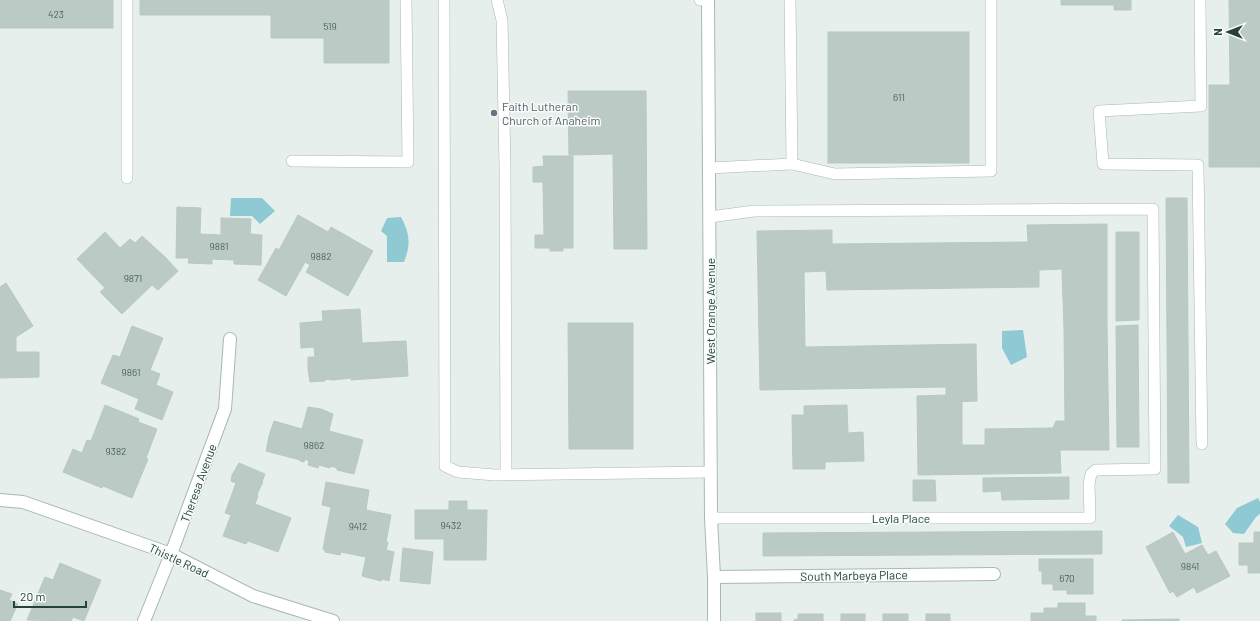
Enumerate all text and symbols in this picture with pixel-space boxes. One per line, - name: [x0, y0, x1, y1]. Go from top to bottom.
- house number: 423: [48, 8, 64, 20]
- north arrow: [1208, 12, 1248, 52]
- house number: 519: [323, 20, 337, 32]
- text: N: [1211, 28, 1224, 36]
- house number: 611: [893, 91, 905, 103]
- place label: Faith Lutheran Church of Anaheim: [502, 99, 600, 127]
- marker: Faith Lutheran Church of Anaheim: [489, 108, 499, 118]
- house number: 9881: [210, 240, 228, 252]
- house number: 9882: [311, 250, 332, 262]
- street label: West Orange Avenue: [703, 258, 717, 364]
- house number: 9871: [124, 272, 142, 284]
- house number: 9861: [122, 366, 140, 378]
- house number: 9862: [304, 439, 324, 451]
- street label: Theresa Avenue: [177, 442, 219, 524]
- house number: 9382: [106, 445, 126, 457]
- street label: Leyla Place: [872, 511, 930, 525]
- house number: 9432: [440, 519, 462, 531]
- house number: 9412: [349, 520, 367, 532]
- street label: Thistle Road: [147, 540, 211, 580]
- house number: 9841: [1181, 560, 1199, 572]
- street label: South Marbeya Place: [800, 567, 908, 583]
- house number: 670: [1059, 572, 1075, 584]
- scale bar: [14, 583, 86, 609]
- text: 20 m: [20, 589, 46, 603]

